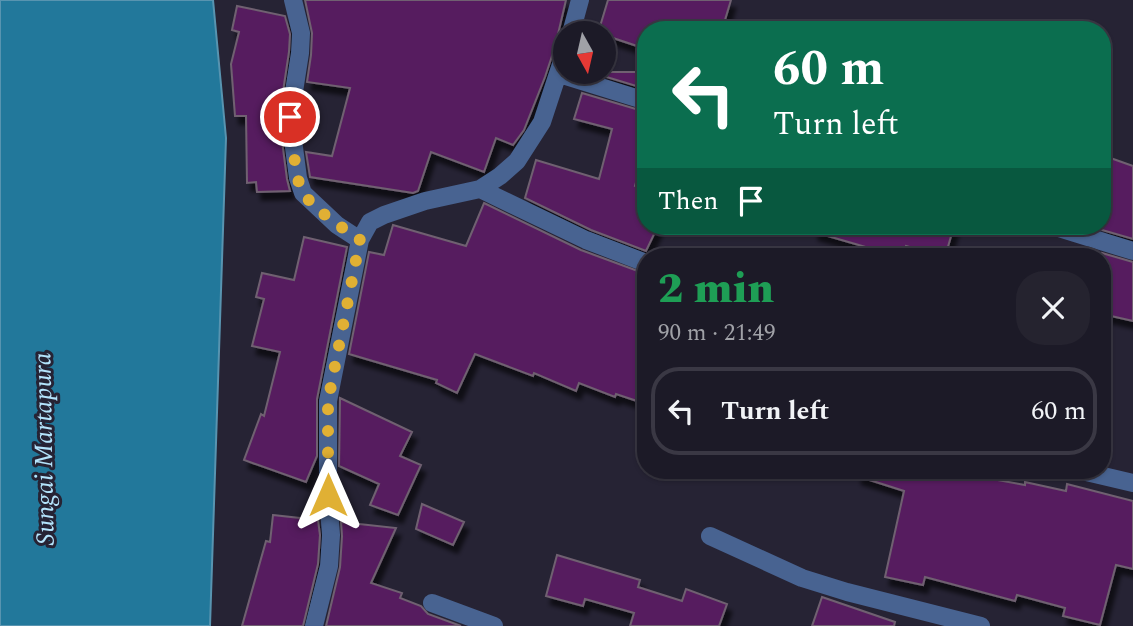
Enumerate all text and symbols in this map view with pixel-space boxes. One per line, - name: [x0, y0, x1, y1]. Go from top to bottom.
- north arrow: [553, 21, 616, 84]
- map controls: [553, 21, 616, 84]
- text: 60 m: [773, 32, 884, 107]
- icon: left: [658, 49, 749, 140]
- pin: [260, 87, 320, 147]
- icon: arrive: [271, 98, 309, 136]
- text: Turn left: [773, 100, 899, 149]
- text: Then: [658, 181, 718, 221]
- icon: arrive: [732, 182, 770, 220]
- text: 2 min: [658, 258, 774, 321]
- button: close: [1016, 271, 1090, 345]
- text: 90 m · 21:49: [658, 316, 776, 351]
- water label: Sungai Martapura: [22, 352, 66, 546]
- text: Turn left: [721, 391, 829, 431]
- text: 60 m: [1031, 391, 1086, 431]
- icon: left: [662, 392, 700, 430]
- position arrow: [291, 458, 365, 532]

